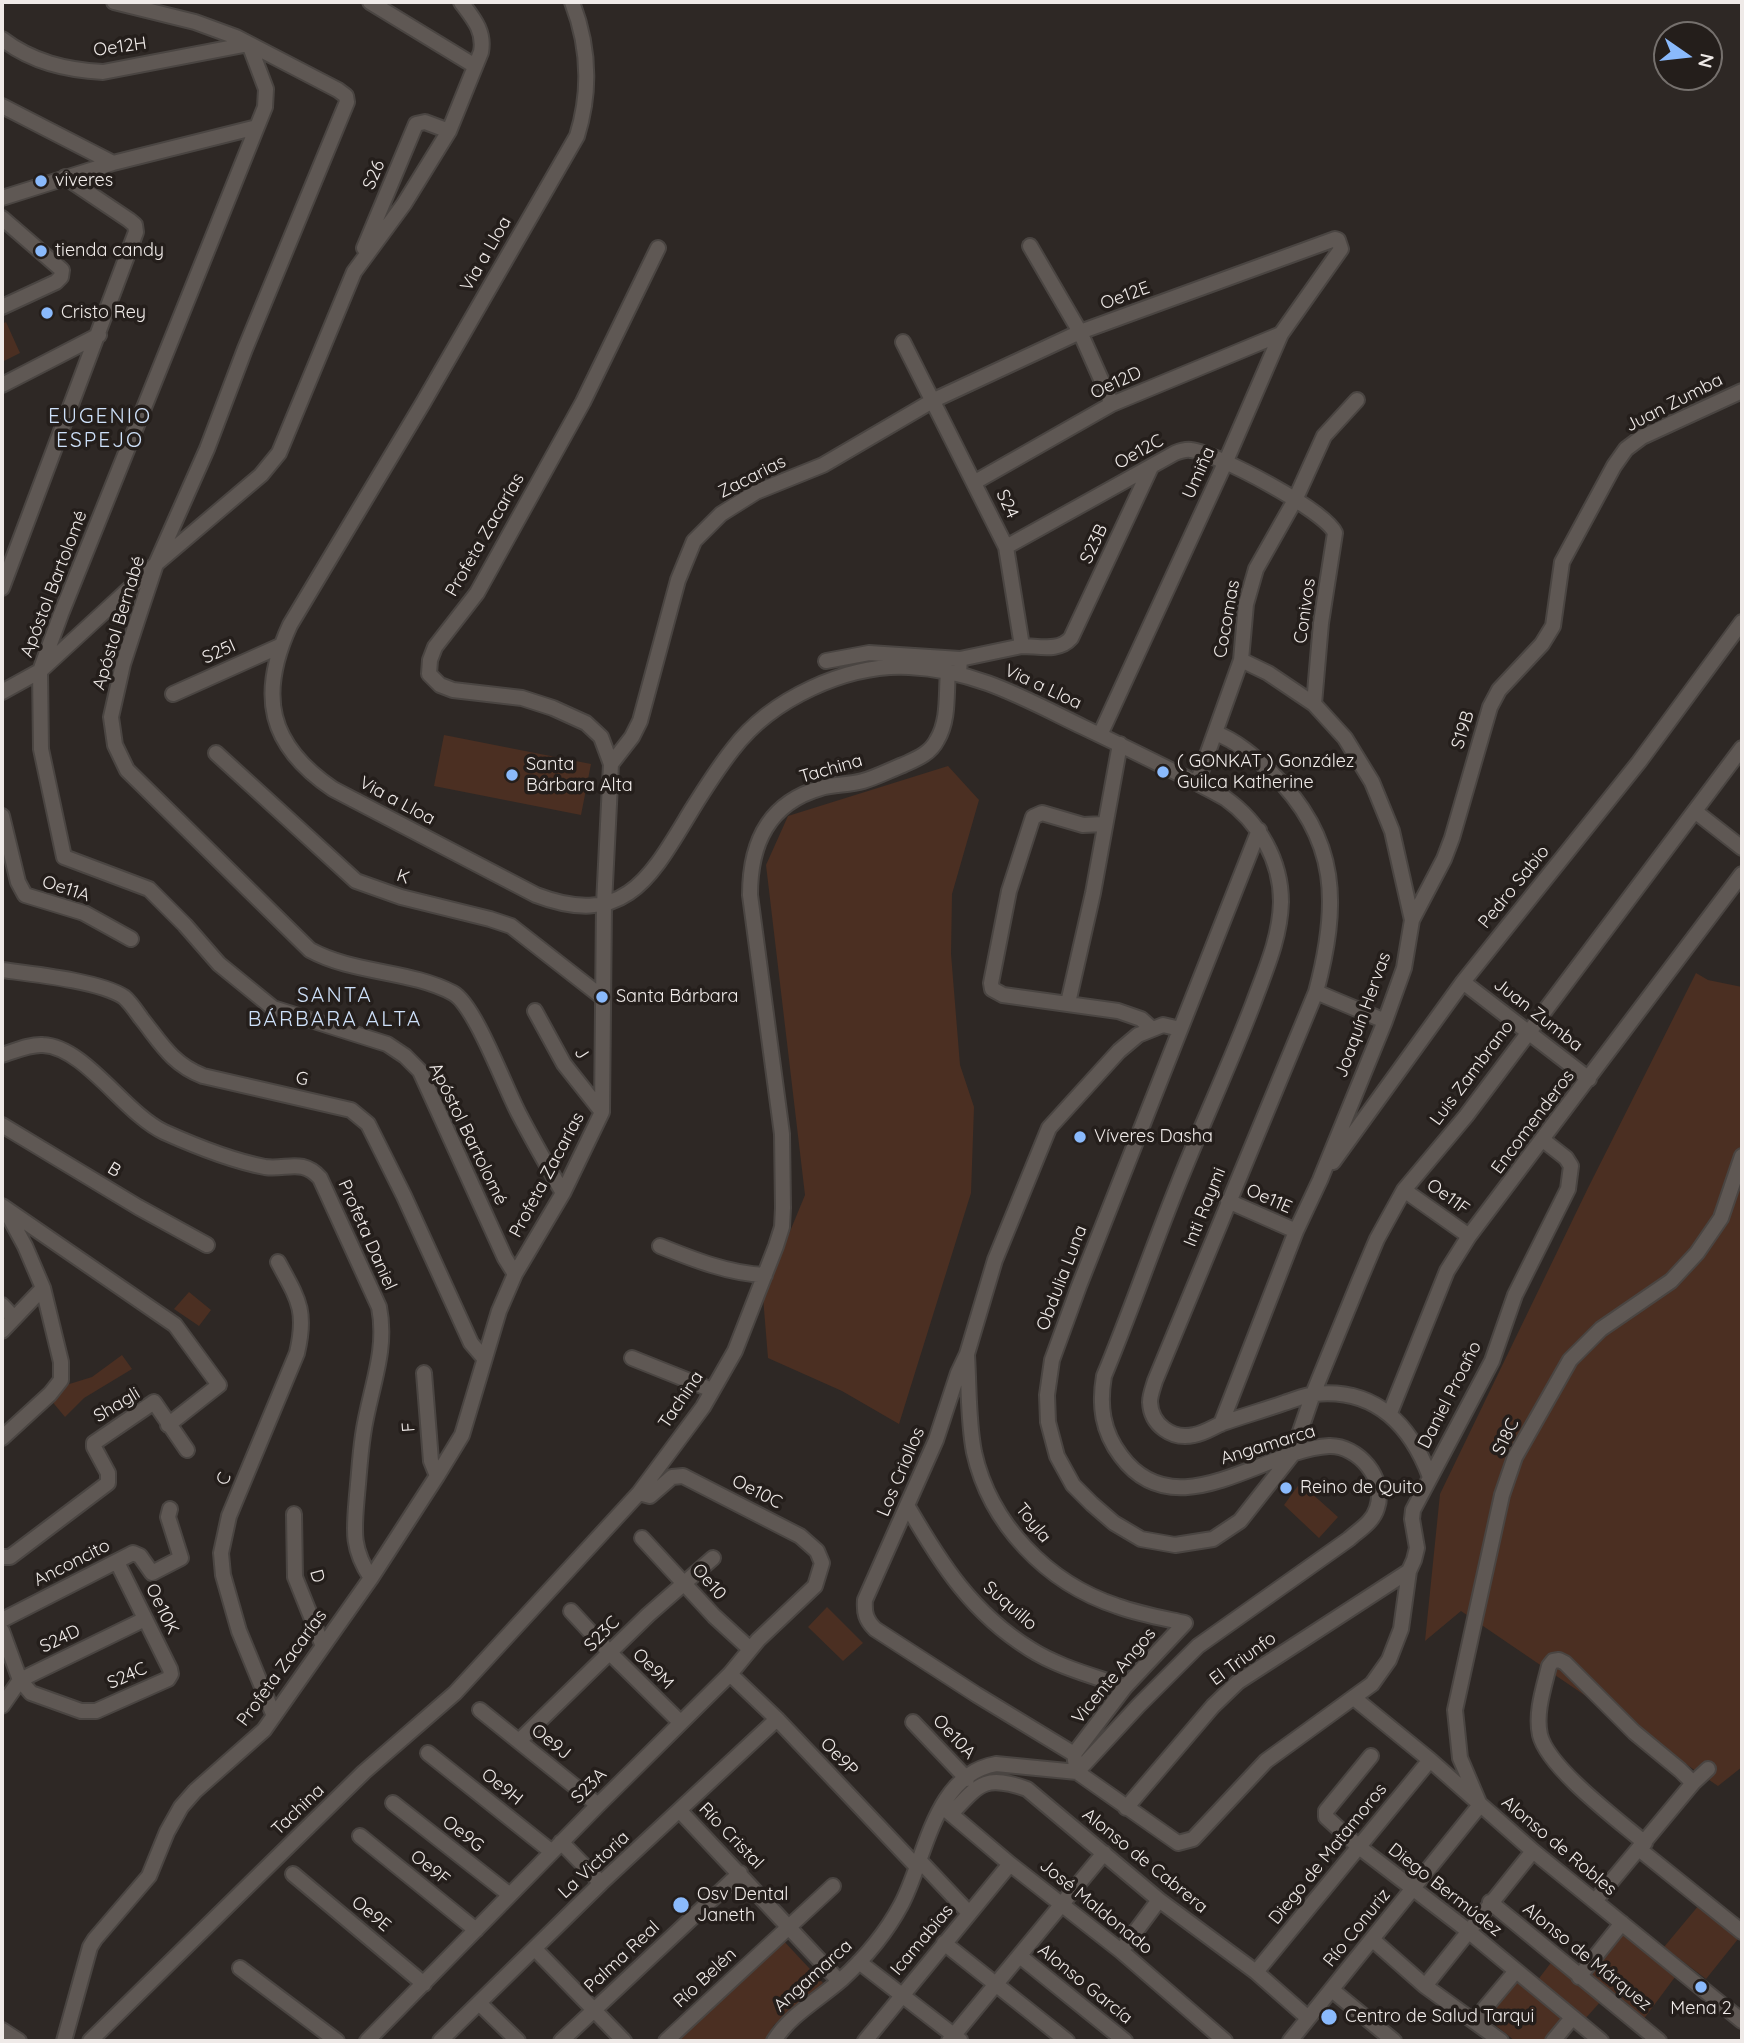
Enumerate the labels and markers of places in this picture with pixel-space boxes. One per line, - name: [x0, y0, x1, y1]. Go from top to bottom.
- place label: viveres: [55, 170, 113, 192]
- marker: viveres: [33, 173, 49, 189]
- place label: tienda candy: [55, 240, 164, 262]
- marker: tienda candy: [33, 243, 49, 259]
- place label: Cristo Rey: [61, 302, 146, 324]
- marker: Cristo Rey: [39, 305, 55, 321]
- place label: ( GONKAT ) González Guilca Katherine: [1177, 751, 1354, 794]
- place label: Santa Bárbara Alta: [526, 754, 633, 796]
- marker: ( GONKAT ) González Guilca Katherine: [1155, 764, 1171, 780]
- marker: Santa Bárbara Alta: [504, 767, 520, 783]
- place label: Santa Bárbara: [616, 986, 738, 1008]
- marker: Santa Bárbara: [594, 989, 610, 1005]
- place label: Víveres Dasha: [1094, 1126, 1213, 1148]
- marker: Víveres Dasha: [1072, 1129, 1088, 1145]
- place label: Reino de Quito: [1300, 1477, 1423, 1499]
- marker: Reino de Quito: [1278, 1480, 1294, 1496]
- place label: Osv Dental Janeth: [697, 1884, 788, 1926]
- marker: Osv Dental Janeth: [671, 1895, 691, 1915]
- marker: Mena 2: [1693, 1979, 1709, 1995]
- place label: Mena 2: [1670, 1998, 1732, 2020]
- place label: Centro de Salud Tarqui: [1345, 2006, 1534, 2028]
- marker: Centro de Salud Tarqui: [1319, 2007, 1339, 2027]

